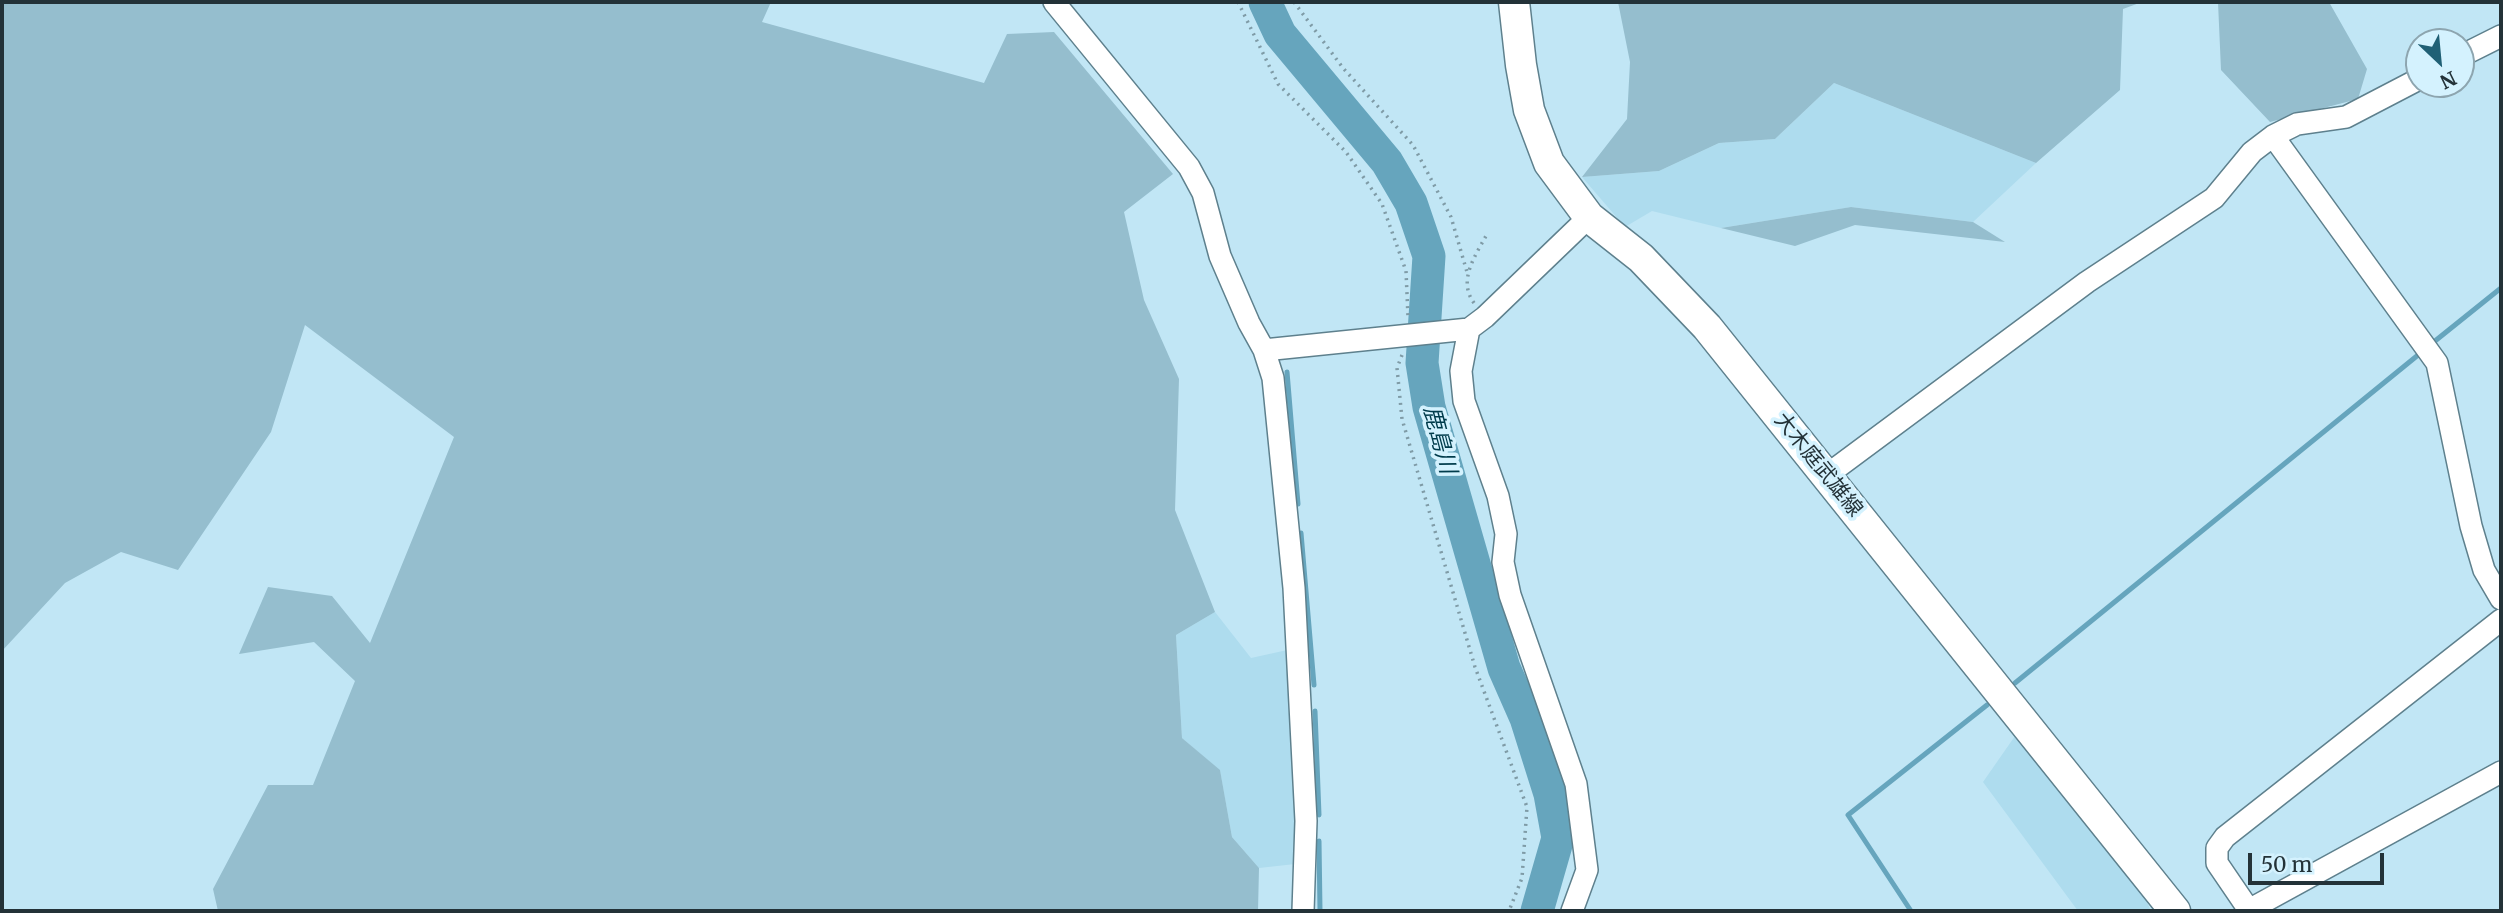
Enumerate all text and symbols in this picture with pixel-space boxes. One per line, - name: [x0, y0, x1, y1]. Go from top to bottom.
- north arrow: [2405, 28, 2475, 98]
- text: N: [2436, 66, 2460, 94]
- water label: 鹿島川: [1417, 403, 1461, 477]
- street label: 大木庭武雄線: [1769, 408, 1867, 522]
- scale bar: [2251, 839, 2388, 883]
- text: 50 m: [2261, 851, 2312, 878]

